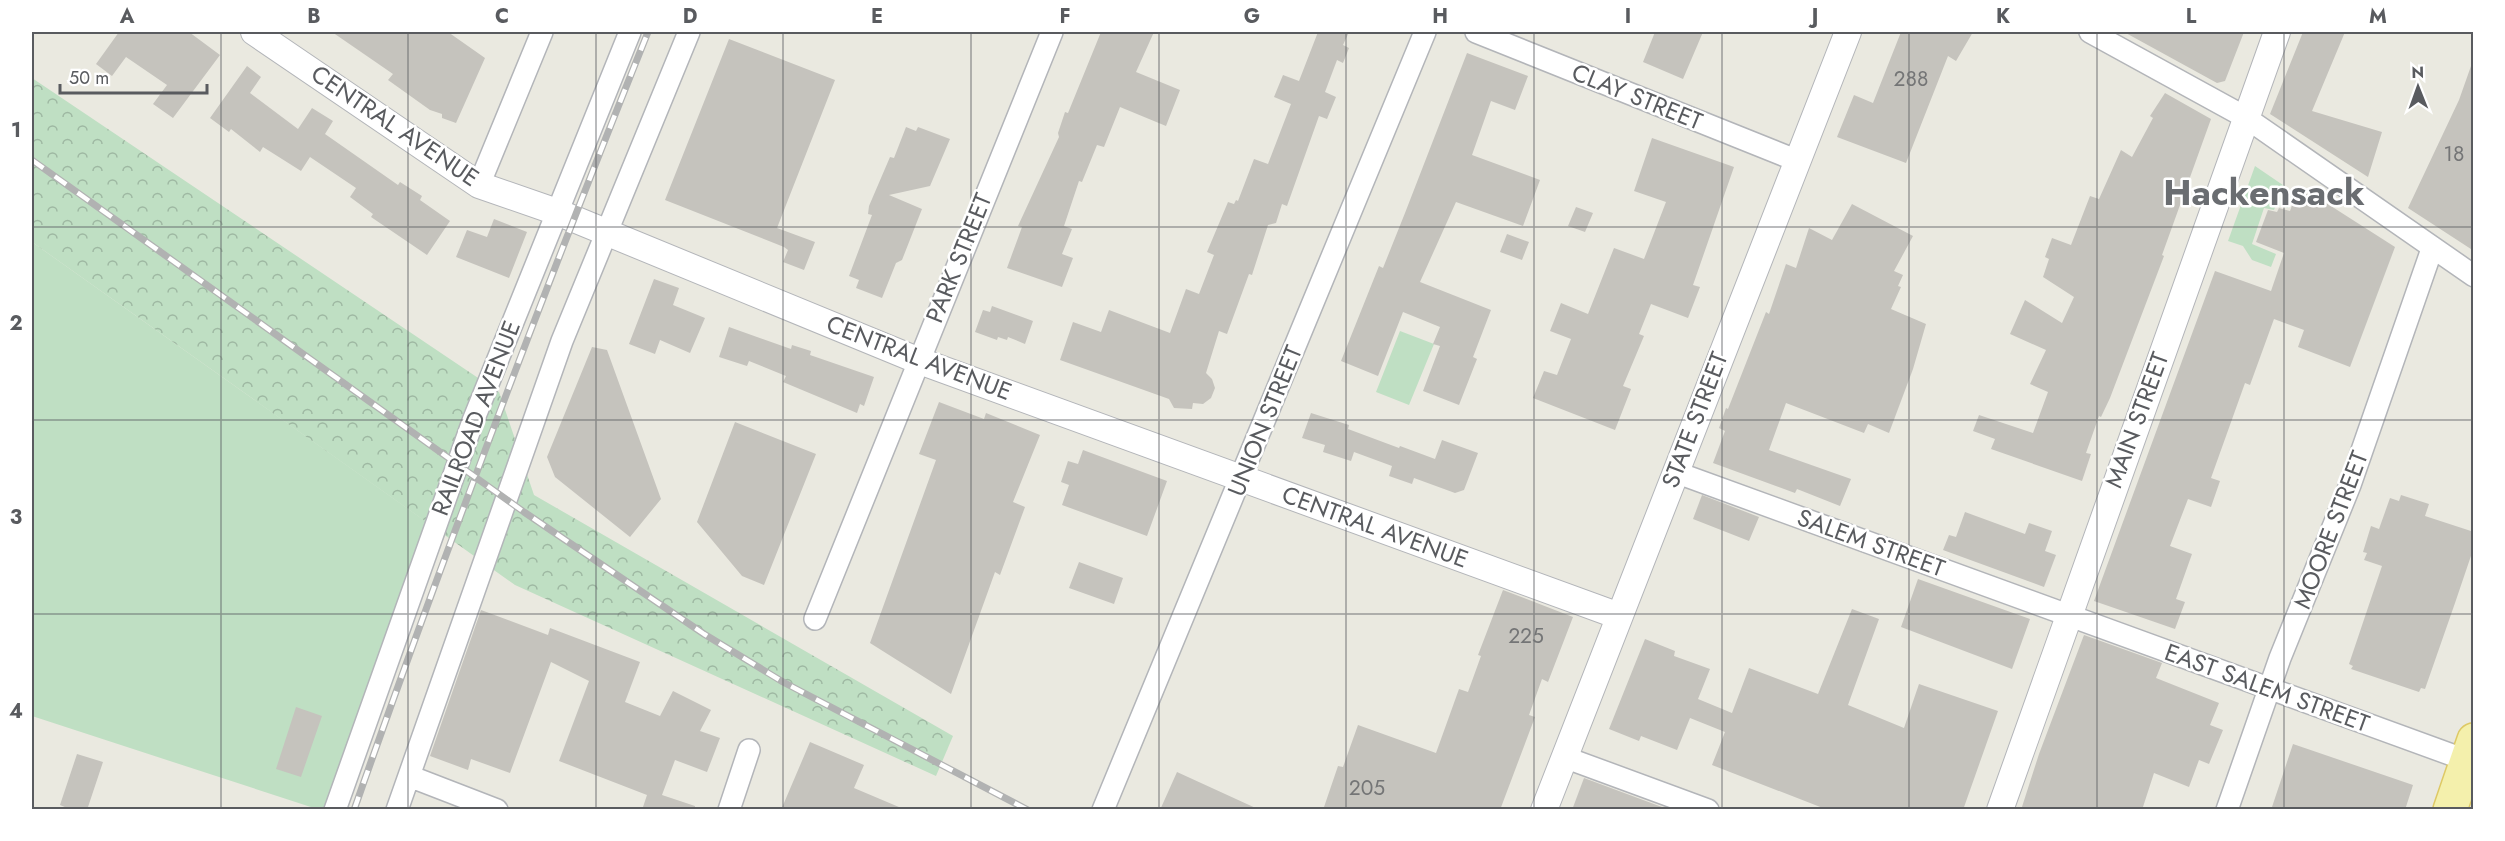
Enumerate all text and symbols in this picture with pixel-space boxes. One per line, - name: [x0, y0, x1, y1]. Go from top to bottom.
- text: A: [119, 2, 135, 31]
- text: B: [307, 2, 321, 31]
- text: C: [495, 2, 509, 31]
- text: D: [683, 2, 697, 31]
- text: E: [871, 2, 883, 31]
- text: F: [1059, 2, 1071, 31]
- text: G: [1244, 2, 1260, 31]
- text: H: [1432, 2, 1448, 31]
- text: I: [1625, 2, 1631, 31]
- text: J: [1808, 2, 1818, 31]
- text: K: [1996, 2, 2010, 31]
- text: L: [2186, 2, 2197, 31]
- text: M: [2369, 2, 2387, 31]
- street label: CLAY STREET: [1567, 54, 1708, 139]
- street label: CENTRAL AVENUE: [304, 56, 486, 195]
- scale bar: [60, 57, 207, 95]
- north arrow: [2388, 57, 2448, 117]
- text: N: [2411, 61, 2424, 84]
- house number: 288: [1894, 64, 1928, 94]
- text: 50 m: [69, 65, 109, 91]
- text: 1: [11, 116, 21, 145]
- house number: 18: [2444, 139, 2464, 169]
- district label: Hackensack: [2163, 166, 2365, 218]
- street label: PARK STREET: [917, 188, 1000, 328]
- street label: CENTRAL AVENUE: [821, 306, 1017, 409]
- text: 2: [9, 309, 23, 338]
- street label: RAILROAD AVENUE: [422, 315, 529, 520]
- street label: UNION STREET: [1218, 340, 1311, 501]
- street label: STATE STREET: [1653, 347, 1736, 493]
- street label: MAIN STREET: [2096, 347, 2177, 493]
- street label: MOORE STREET: [2284, 446, 2377, 614]
- street label: CENTRAL AVENUE: [1277, 477, 1473, 576]
- street label: SALEM STREET: [1792, 500, 1950, 585]
- text: 3: [10, 503, 22, 532]
- house number: 225: [1508, 621, 1544, 651]
- street label: EAST SALEM STREET: [2160, 634, 2374, 741]
- text: 4: [9, 697, 23, 726]
- house number: 205: [1349, 773, 1385, 803]

